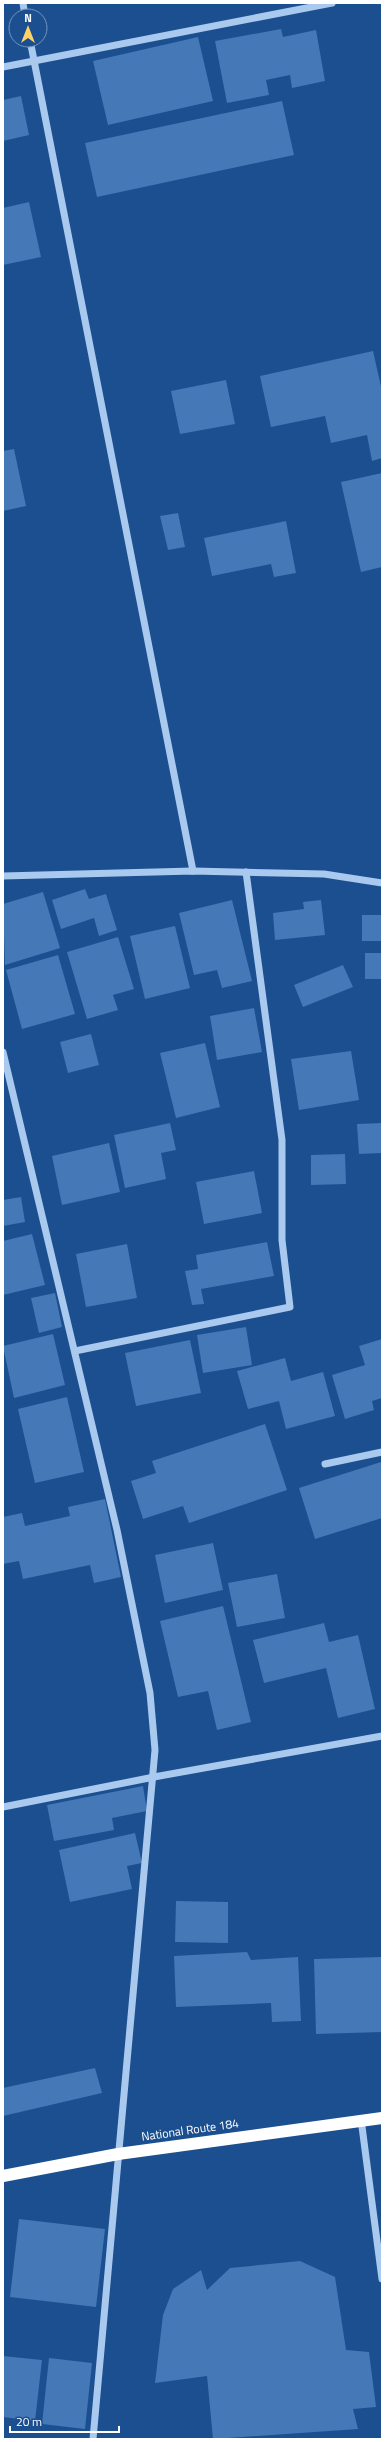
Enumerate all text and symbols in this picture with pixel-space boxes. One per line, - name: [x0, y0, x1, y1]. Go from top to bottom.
- north arrow: [8, 8, 48, 48]
- text: N: [24, 10, 32, 26]
- street label: National Route 184: [140, 2113, 240, 2146]
- scale bar: [10, 2408, 119, 2434]
- text: 20 m: [16, 2412, 42, 2431]

